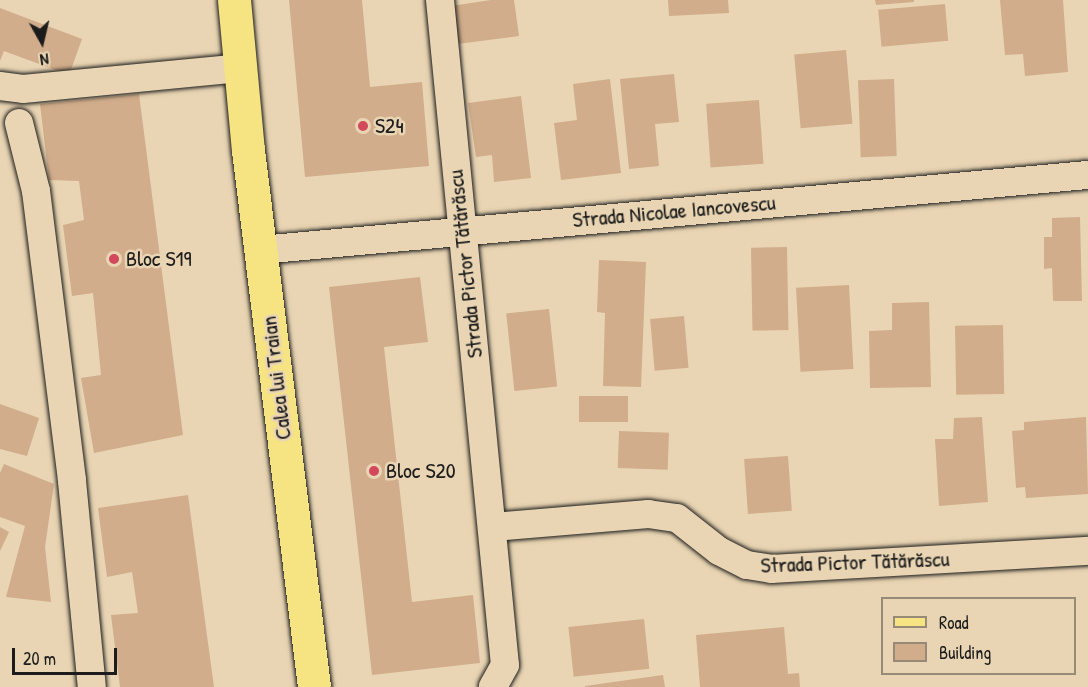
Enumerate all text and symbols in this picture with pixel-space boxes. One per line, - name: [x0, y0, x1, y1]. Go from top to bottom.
- north arrow: [12, 12, 72, 72]
- text: N: [39, 48, 50, 71]
- place label: S24: [375, 113, 404, 139]
- marker: S24: [356, 119, 370, 133]
- street label: Strada Pictor Tătărăscu: [442, 169, 488, 359]
- street label: Strada Nicolae Iancovescu: [571, 189, 777, 233]
- place label: Bloc S19: [126, 246, 192, 272]
- marker: Bloc S19: [107, 252, 121, 266]
- street label: Calea lui Traian: [255, 315, 297, 441]
- place label: Bloc S20: [386, 458, 456, 484]
- marker: Bloc S20: [367, 464, 381, 478]
- street label: Strada Pictor Tătărăscu: [760, 546, 950, 578]
- legend: [881, 597, 1076, 675]
- text: Road: [939, 610, 969, 635]
- scale bar: [15, 636, 120, 674]
- text: Building: [939, 640, 991, 665]
- text: 20 m: [23, 646, 56, 671]

